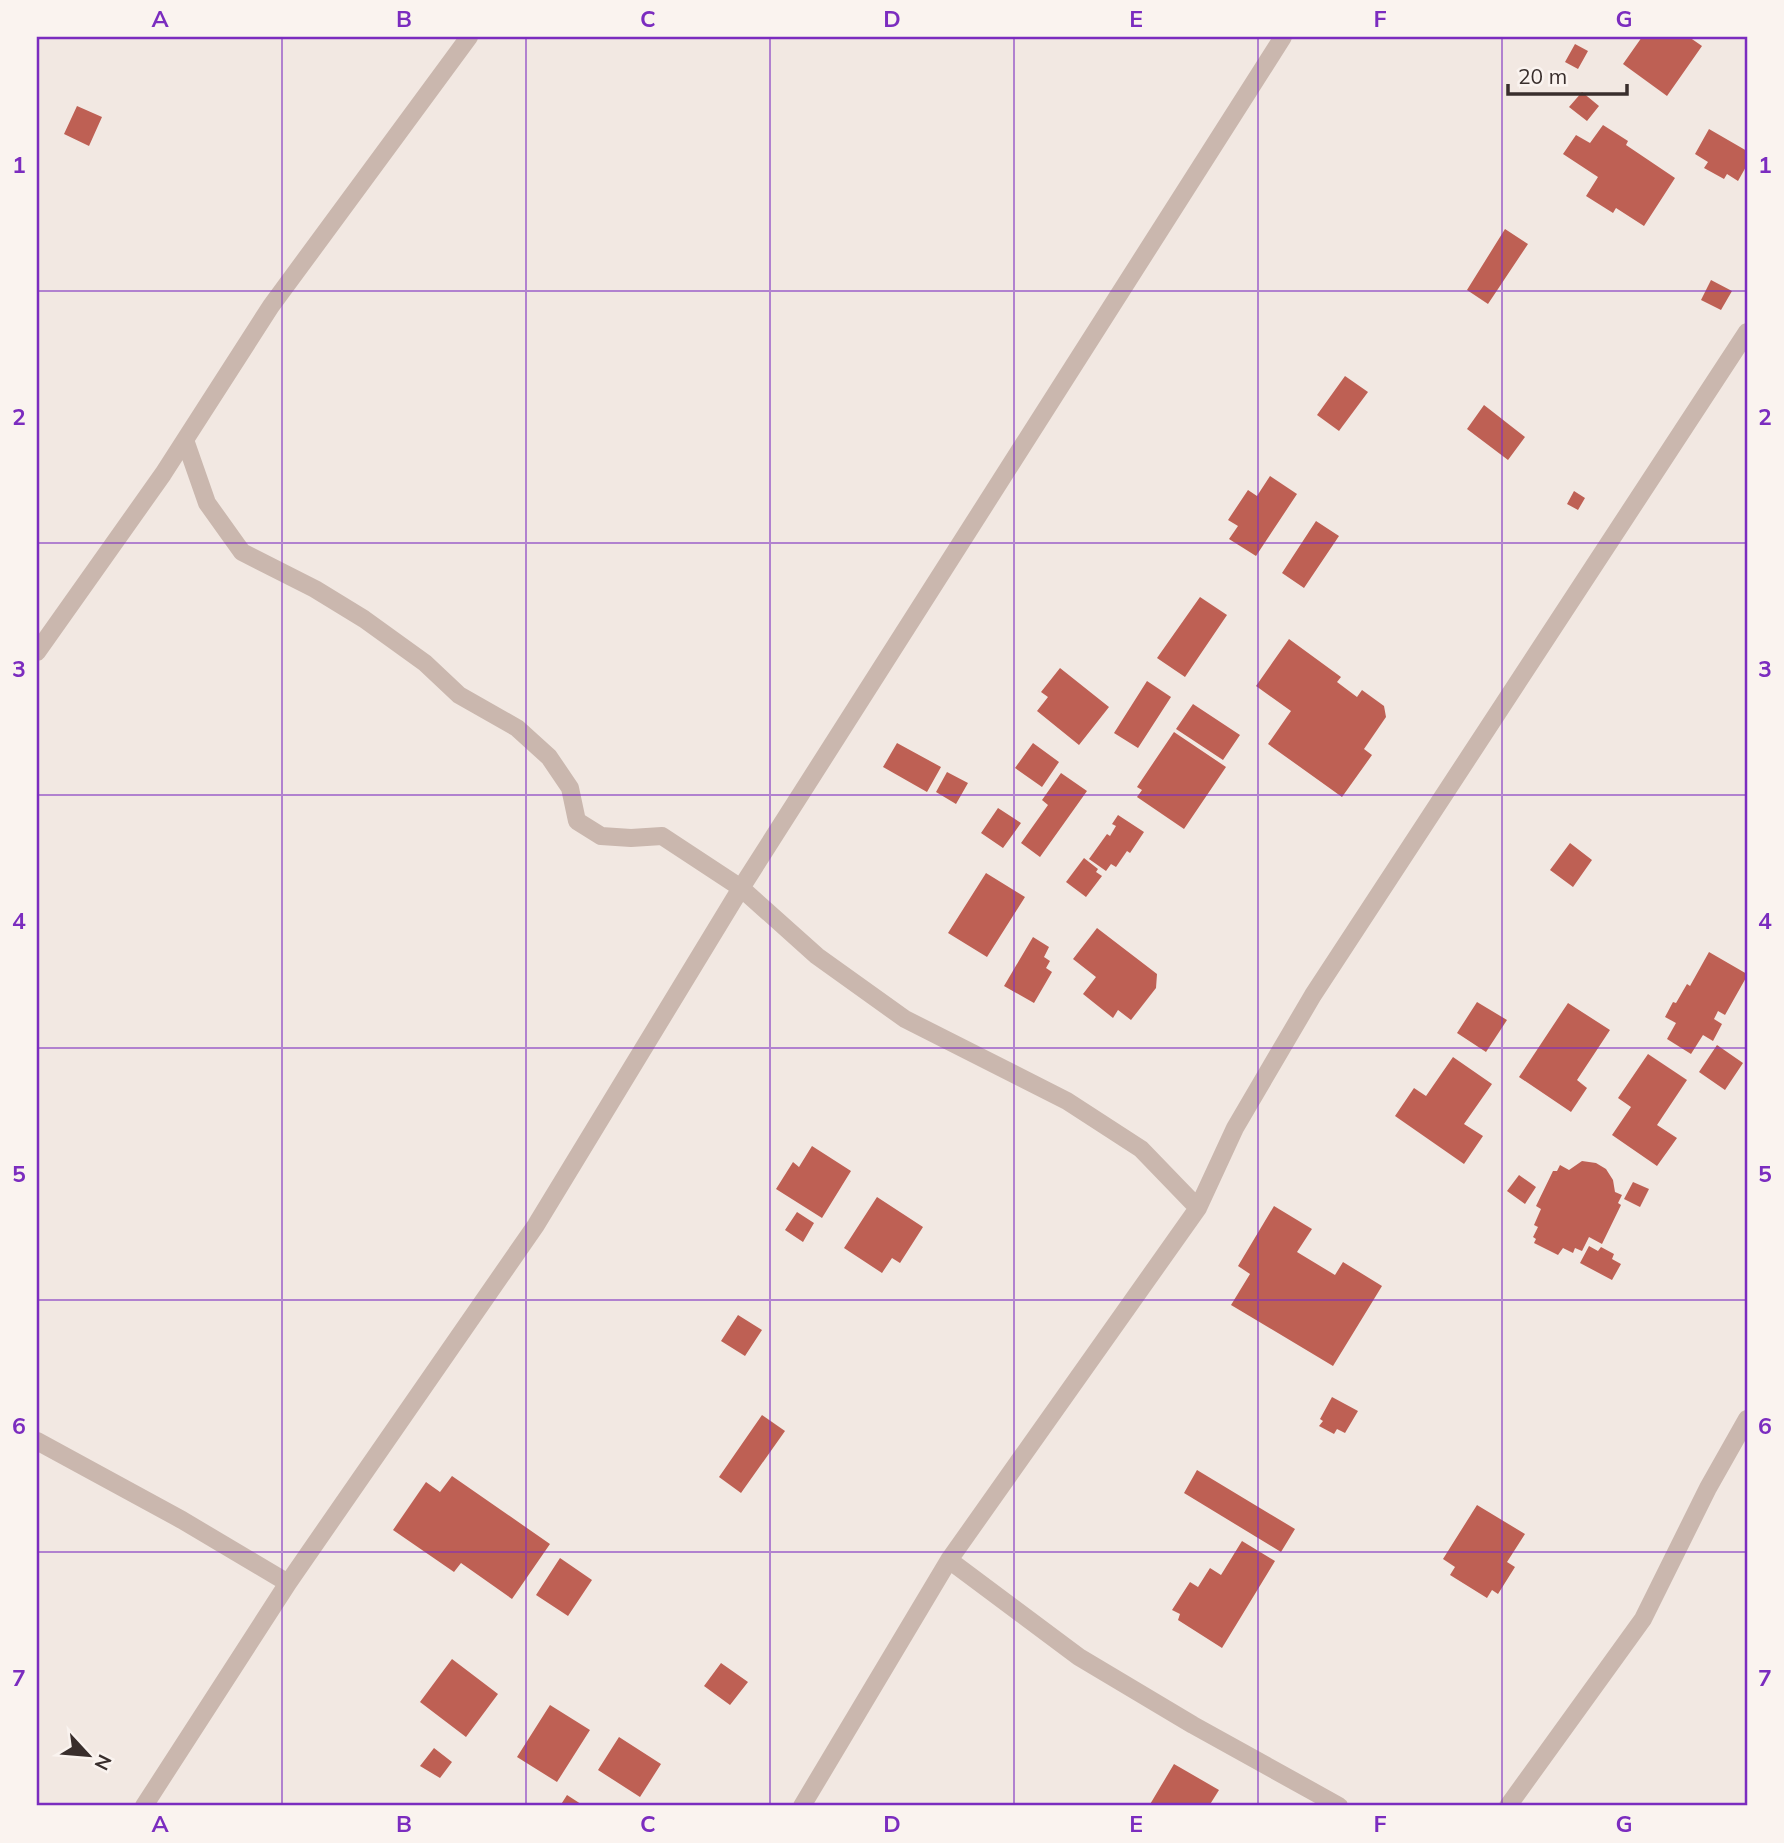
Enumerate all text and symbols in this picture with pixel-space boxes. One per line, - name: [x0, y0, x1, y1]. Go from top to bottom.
- text: A: [151, 4, 169, 33]
- text: B: [396, 4, 412, 33]
- text: C: [640, 4, 656, 33]
- text: D: [883, 4, 901, 33]
- text: E: [1129, 4, 1143, 33]
- text: F: [1373, 4, 1387, 33]
- text: G: [1615, 4, 1633, 33]
- scale bar: [1508, 52, 1626, 96]
- text: 20 m: [1518, 63, 1567, 89]
- text: 1: [12, 150, 26, 179]
- text: 1: [1758, 150, 1772, 179]
- text: 2: [12, 402, 26, 431]
- text: 2: [1758, 402, 1772, 431]
- text: 3: [12, 654, 26, 683]
- text: 3: [1758, 654, 1772, 683]
- text: 4: [12, 906, 26, 935]
- text: 4: [1758, 906, 1772, 935]
- text: 5: [12, 1159, 26, 1188]
- text: 5: [1758, 1159, 1772, 1188]
- text: 6: [12, 1411, 26, 1440]
- text: 6: [1758, 1411, 1772, 1440]
- text: 7: [12, 1663, 26, 1692]
- text: 7: [1758, 1663, 1772, 1692]
- north arrow: [52, 1720, 122, 1790]
- text: N: [89, 1751, 117, 1774]
- text: A: [151, 1809, 169, 1838]
- text: B: [396, 1809, 412, 1838]
- text: C: [640, 1809, 656, 1838]
- text: D: [883, 1809, 901, 1838]
- text: E: [1129, 1809, 1143, 1838]
- text: F: [1373, 1809, 1387, 1838]
- text: G: [1615, 1809, 1633, 1838]

